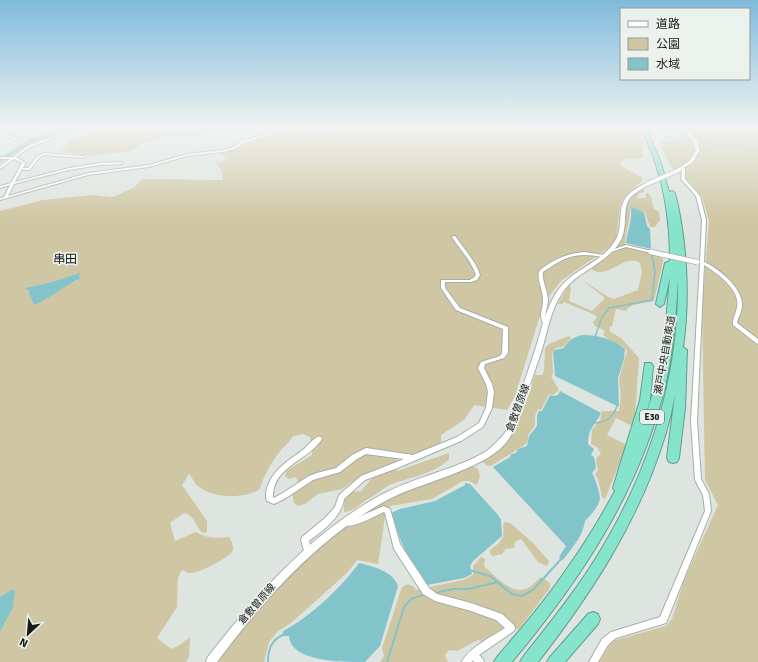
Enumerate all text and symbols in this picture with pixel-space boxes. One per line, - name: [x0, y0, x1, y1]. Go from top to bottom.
- legend: [620, 8, 750, 80]
- text: 道路: [656, 17, 680, 32]
- text: 公園: [656, 37, 680, 52]
- text: 水域: [656, 57, 680, 72]
- district label: 串田: [53, 252, 77, 267]
- street label: 瀬戸中央自動車道: [652, 315, 678, 395]
- street label: 倉敷曽原線: [504, 382, 532, 434]
- road number: E30: [640, 410, 664, 424]
- street label: 倉敷曽原線: [236, 581, 278, 627]
- north arrow: [8, 614, 48, 654]
- text: N: [18, 635, 30, 650]

